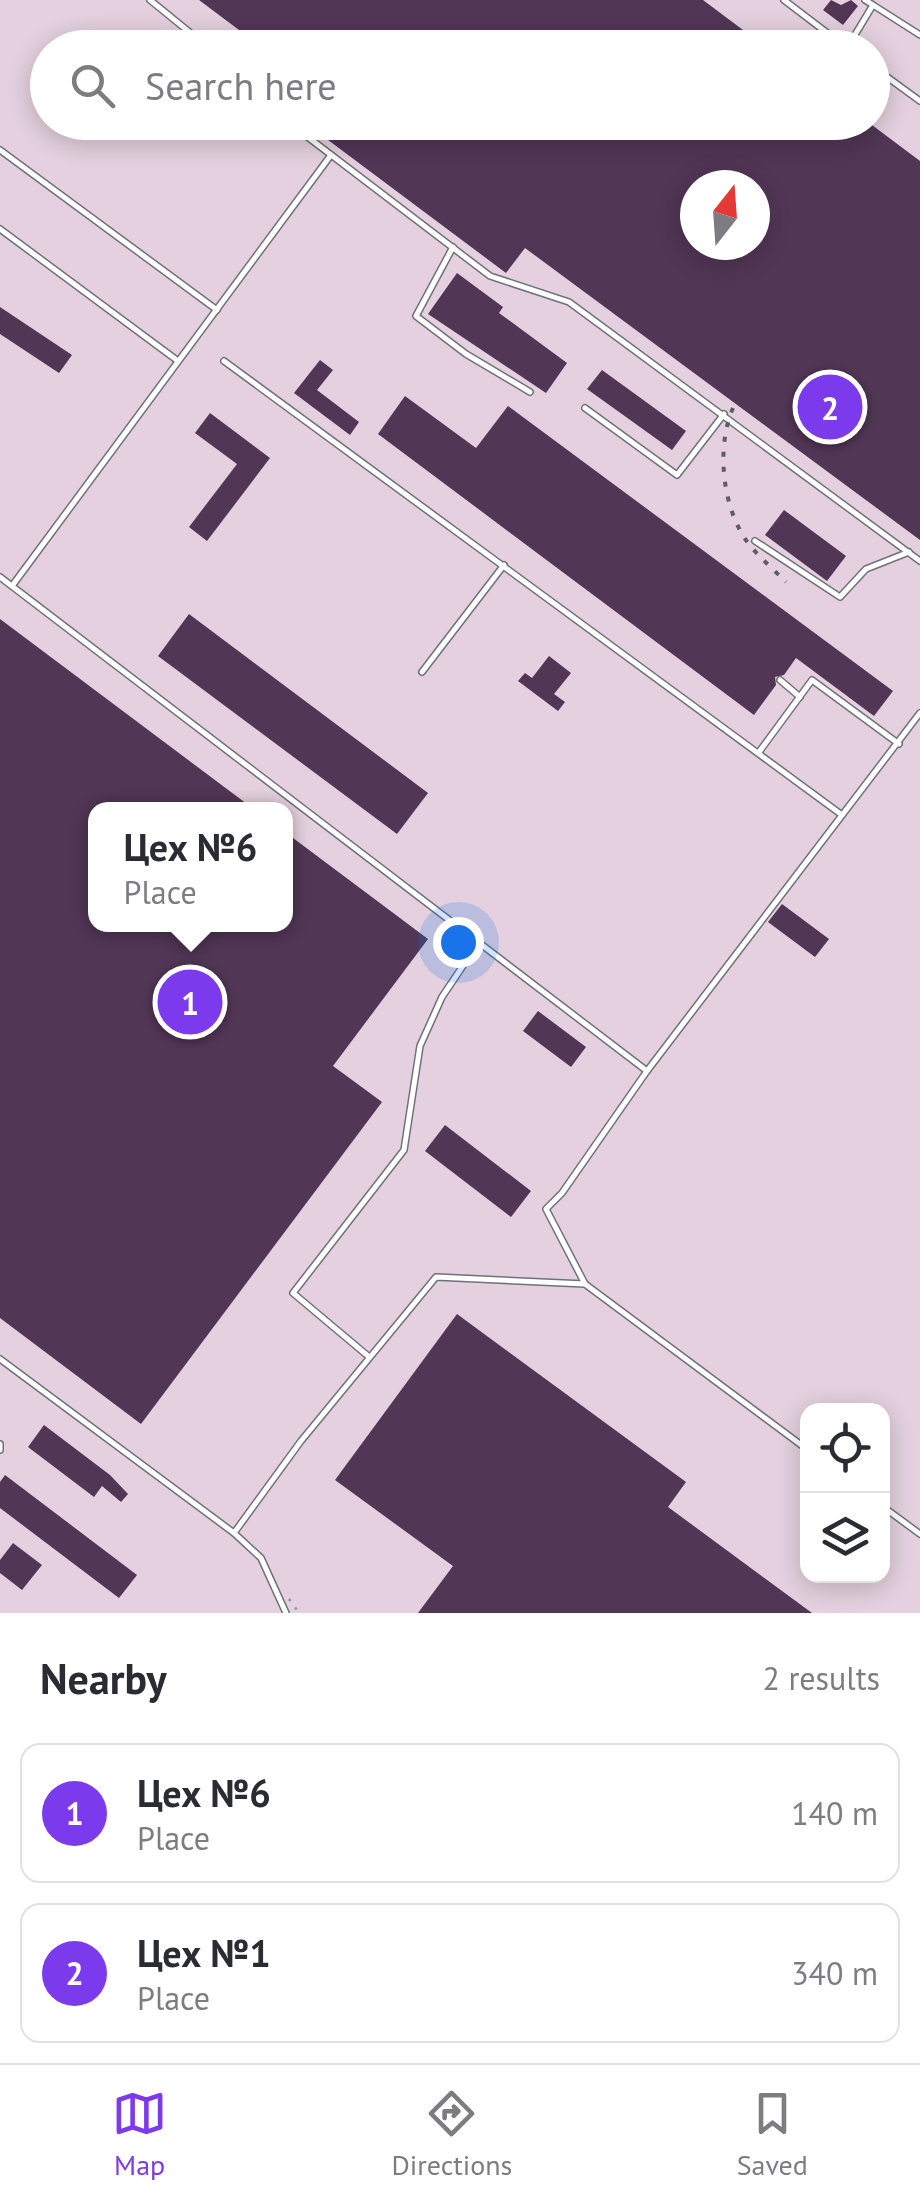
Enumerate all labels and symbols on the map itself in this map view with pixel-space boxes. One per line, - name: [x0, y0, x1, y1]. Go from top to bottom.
- north arrow: [680, 170, 770, 260]
- pin: 2: [798, 370, 862, 444]
- your location: [433, 917, 484, 968]
- pin: 1: [158, 964, 222, 1040]

